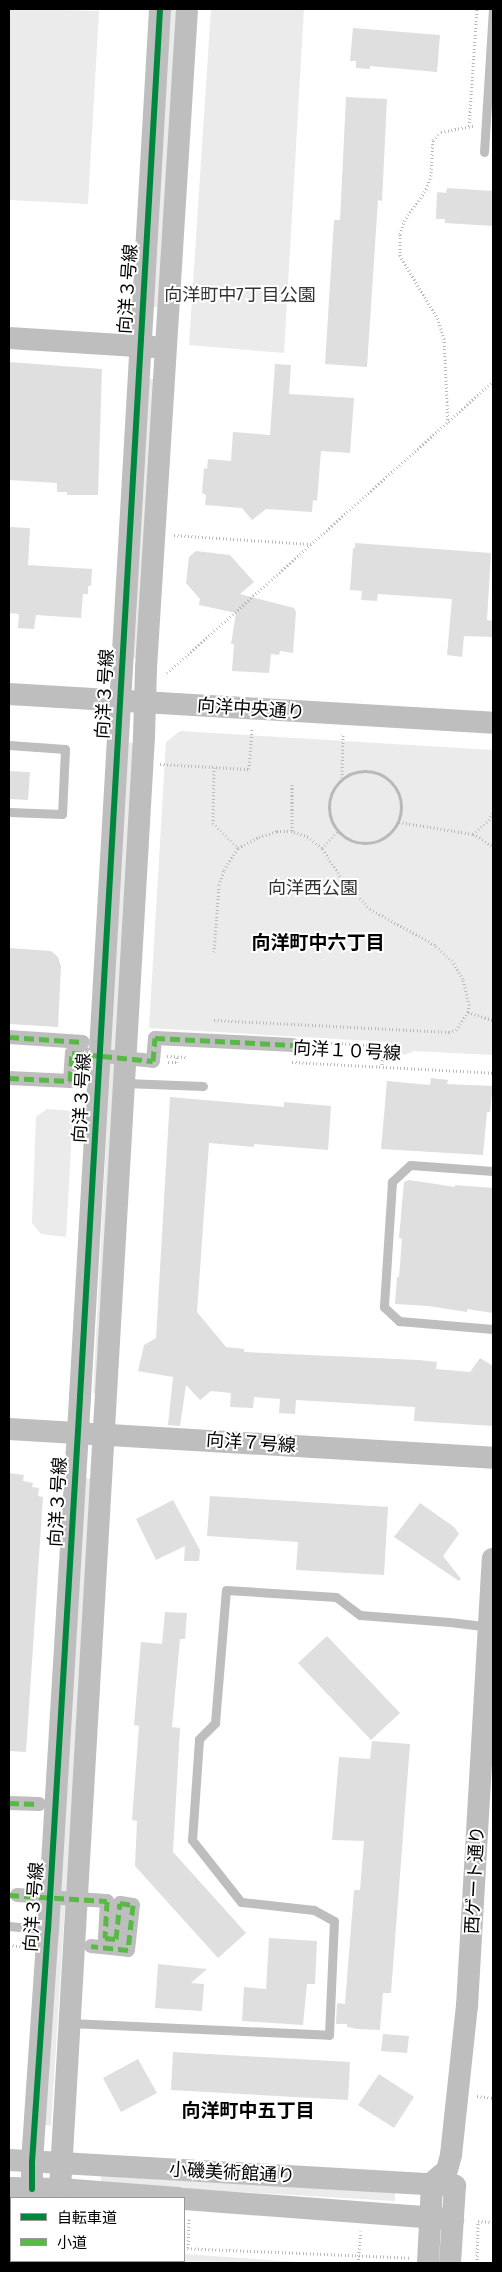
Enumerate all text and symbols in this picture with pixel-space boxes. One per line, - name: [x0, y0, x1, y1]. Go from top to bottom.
- street label: 向洋３号線: [114, 243, 142, 335]
- park label: 向洋町中7丁目公園: [164, 284, 316, 306]
- street label: 向洋３号線: [92, 648, 118, 740]
- street label: 向洋中央通り: [196, 694, 306, 724]
- park label: 向洋西公園: [268, 877, 358, 899]
- district label: 向洋町中六丁目: [252, 932, 384, 954]
- street label: 向洋１０号線: [293, 1037, 401, 1065]
- street label: 向洋３号線: [69, 1052, 95, 1144]
- street label: 向洋７号線: [205, 1429, 297, 1457]
- street label: 向洋３号線: [45, 1456, 71, 1548]
- street label: 西ゲート通り: [461, 1826, 489, 1934]
- street label: 向洋３号線: [20, 1861, 48, 1953]
- district label: 向洋町中五丁目: [182, 2100, 314, 2122]
- street label: 小磯美術館通り: [169, 2159, 295, 2187]
- legend: [10, 2197, 185, 2262]
- text: 自転車道: [57, 2209, 117, 2227]
- text: 小道: [57, 2234, 87, 2252]

